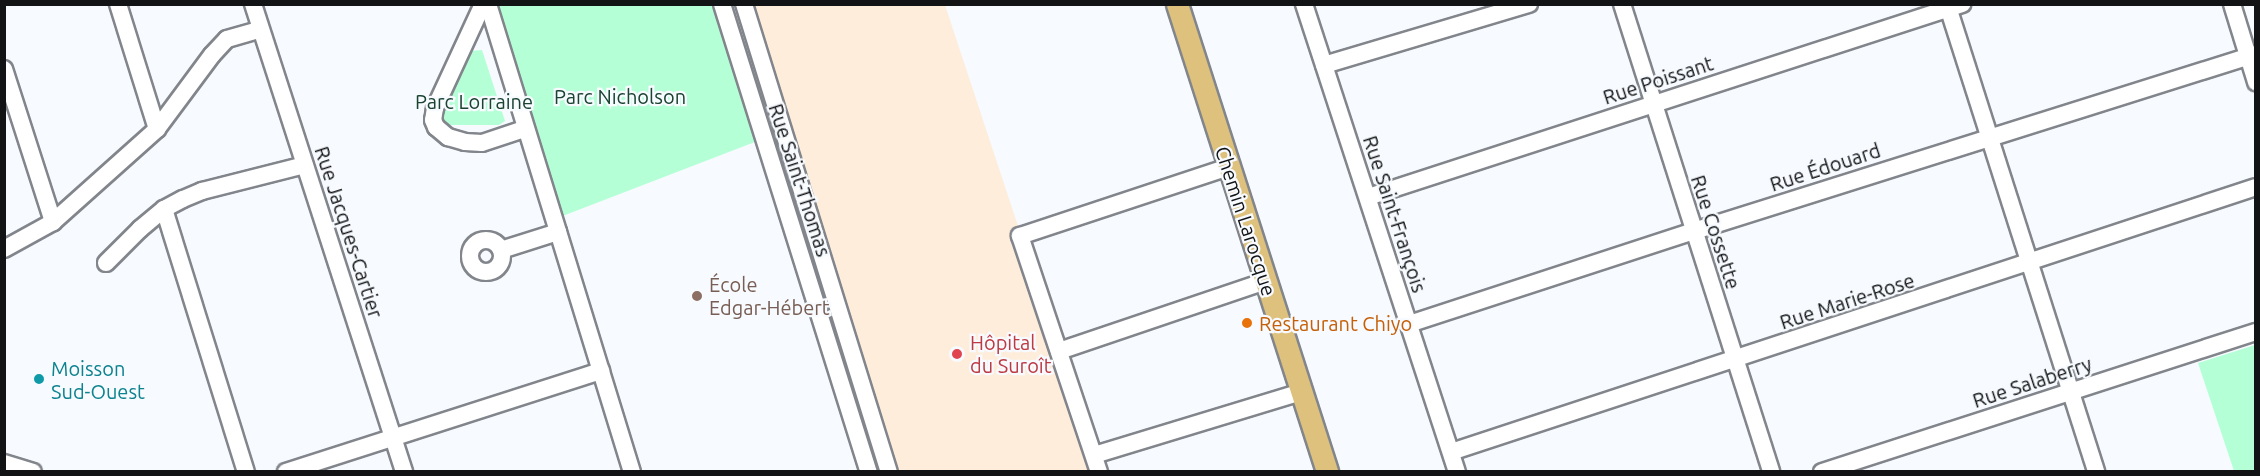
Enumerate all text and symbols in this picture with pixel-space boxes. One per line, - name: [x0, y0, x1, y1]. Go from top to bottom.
- street label: Rue Poissant: [1600, 51, 1716, 109]
- park label: Parc Nicholson: [554, 84, 686, 108]
- park label: Parc Lorraine: [415, 89, 533, 113]
- street label: Rue Saint-Thomas: [764, 101, 836, 259]
- street label: Rue Saint-François: [1358, 132, 1432, 296]
- street label: Rue Édouard: [1767, 138, 1883, 196]
- street label: Rue Jacques-Cartier: [310, 143, 388, 321]
- street label: Chemin Larocque: [1210, 143, 1282, 299]
- street label: Rue Cossette: [1686, 172, 1746, 292]
- street label: Rue Marie-Rose: [1777, 268, 1917, 334]
- place label: École Edgar-Hébert: [709, 272, 830, 319]
- marker: École Edgar-Hébert: [690, 289, 704, 303]
- place label: Restaurant Chiyo: [1259, 311, 1412, 335]
- marker: Restaurant Chiyo: [1240, 316, 1254, 330]
- place label: Hôpital du Suroît: [970, 330, 1052, 377]
- marker: Hôpital du Suroît: [948, 345, 966, 363]
- street label: Rue Salaberry: [1969, 351, 2095, 413]
- place label: Moisson Sud-Ouest: [51, 356, 145, 403]
- marker: Moisson Sud-Ouest: [32, 372, 46, 386]

